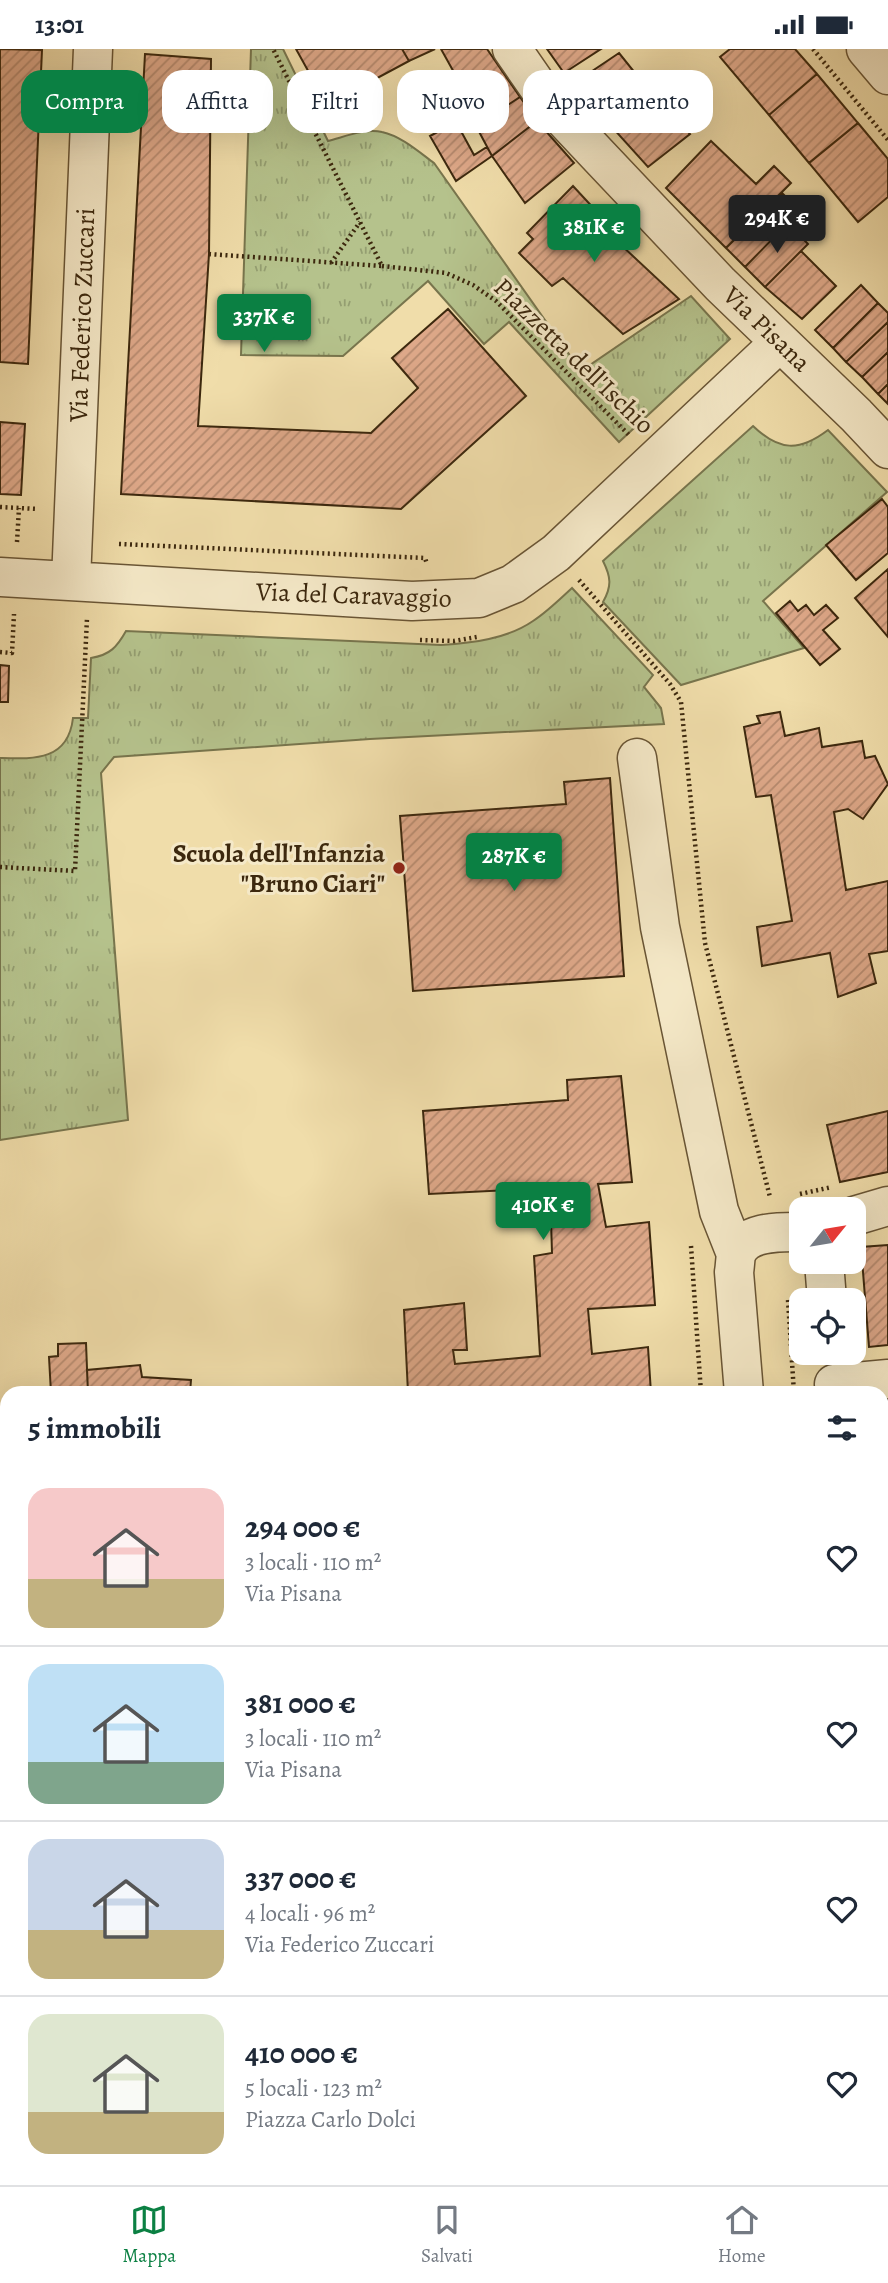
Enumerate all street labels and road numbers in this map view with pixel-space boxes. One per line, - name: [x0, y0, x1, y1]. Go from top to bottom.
- street label: Via Federico Zuccari: [61, 207, 103, 424]
- street label: Piazzetta dell'Ischio: [486, 270, 662, 442]
- street label: Via Pisana: [715, 278, 819, 380]
- street label: Via del Caravaggio: [255, 574, 453, 616]

